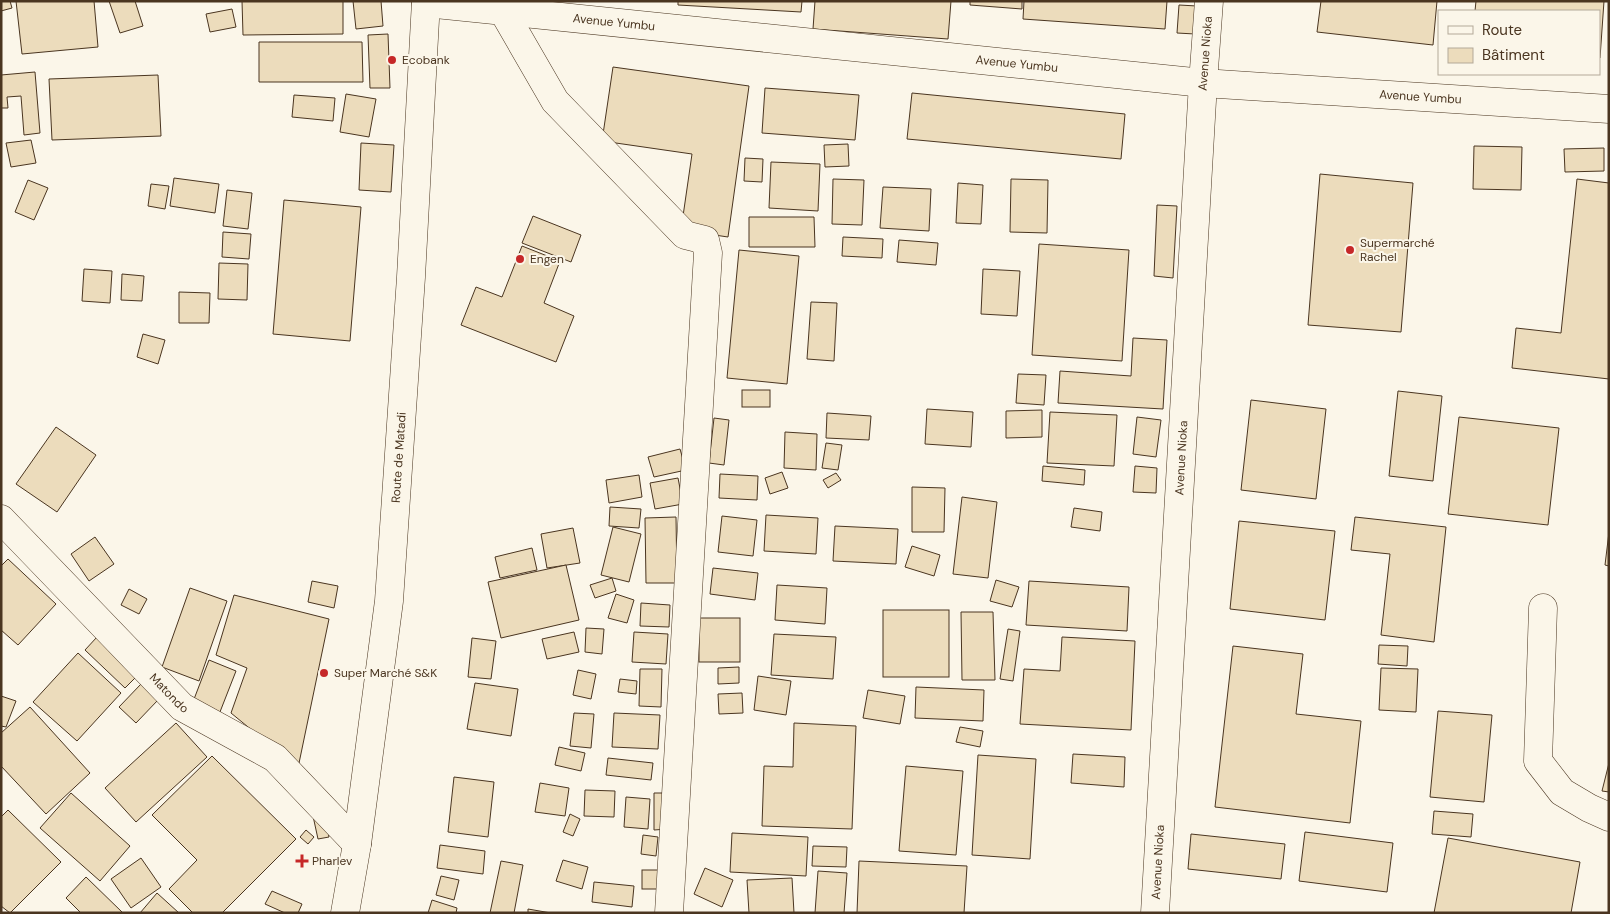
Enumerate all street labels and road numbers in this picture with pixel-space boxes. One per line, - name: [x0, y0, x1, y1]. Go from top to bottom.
- street label: Avenue Yumbu: [572, 10, 656, 35]
- street label: Avenue Nioka: [1195, 16, 1216, 91]
- street label: Avenue Yumbu: [975, 52, 1059, 76]
- street label: Avenue Yumbu: [1379, 86, 1462, 108]
- street label: Route de Matadi: [388, 411, 410, 503]
- street label: Avenue Nioka: [1171, 420, 1191, 496]
- street label: Matondo: [146, 670, 191, 717]
- street label: Avenue Nioka: [1148, 824, 1168, 900]

